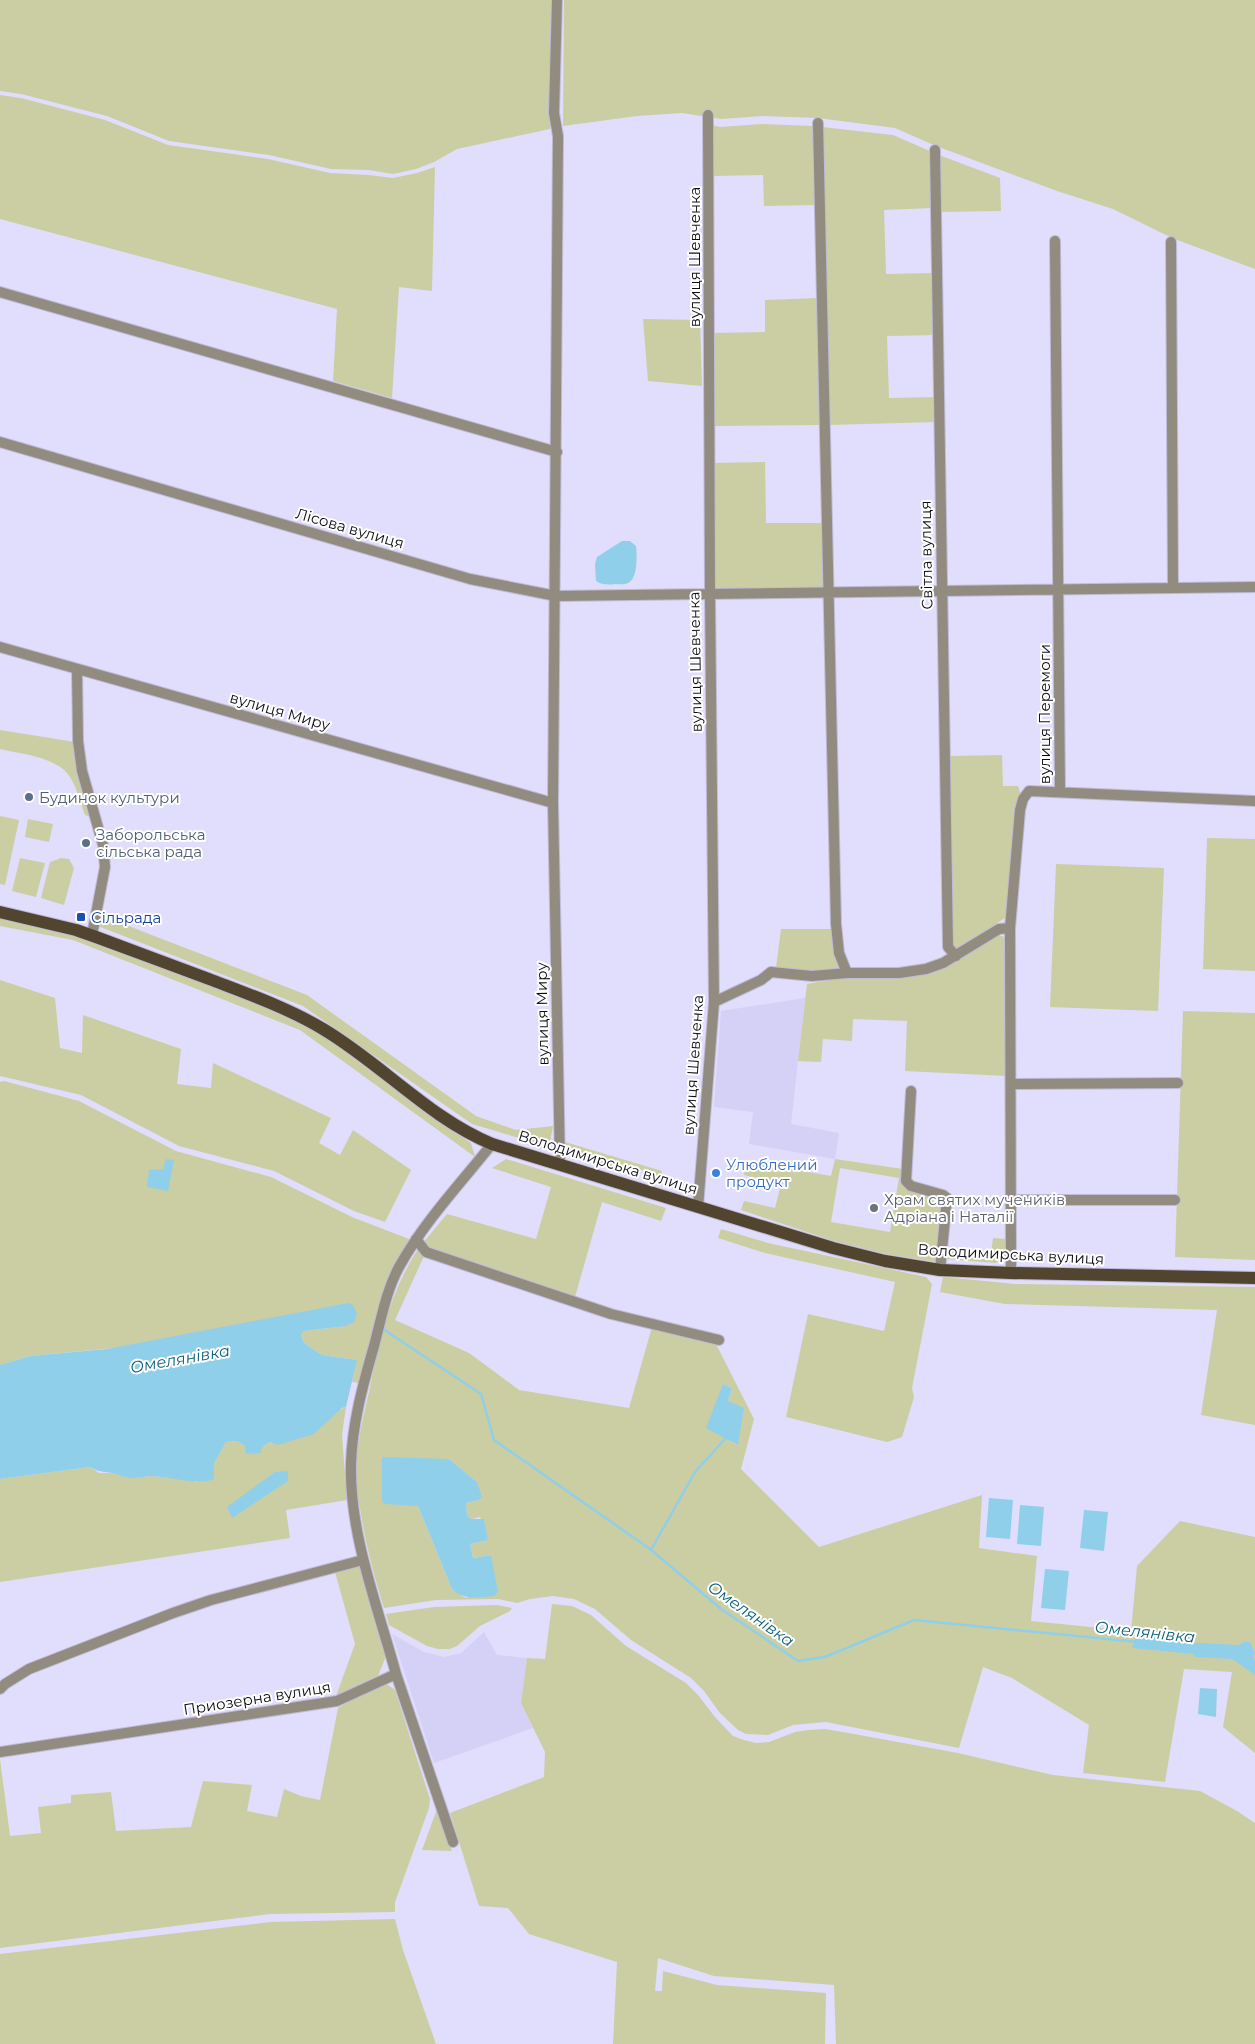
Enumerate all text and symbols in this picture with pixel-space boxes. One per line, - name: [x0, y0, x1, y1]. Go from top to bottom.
- street label: вулиця Шевченка: [685, 187, 704, 327]
- street label: Світла вулиця: [916, 500, 936, 610]
- street label: Лісова вулиця: [294, 503, 406, 553]
- street label: вулиця Шевченка: [684, 591, 706, 733]
- street label: вулиця Перемоги: [1035, 644, 1054, 784]
- street label: вулиця Миру: [228, 688, 333, 735]
- place label: Будинок культури: [39, 788, 180, 807]
- marker: Будинок культури: [23, 791, 35, 803]
- place label: Заборольська сільська рада: [96, 825, 205, 861]
- marker: Заборольська сільська рада: [80, 837, 92, 849]
- place label: Сільрада: [91, 908, 161, 927]
- marker: Сільрада: [75, 911, 87, 923]
- street label: вулиця Миру: [532, 962, 552, 1066]
- street label: вулиця Шевченка: [679, 994, 707, 1136]
- street label: Володимирська вулиця: [516, 1126, 700, 1198]
- place label: Улюблений продукт: [726, 1155, 818, 1191]
- marker: Улюблений продукт: [710, 1167, 722, 1179]
- place label: Храм святих мучеників Адріана і Наталії: [884, 1190, 1065, 1226]
- marker: Храм святих мучеників Адріана і Наталії: [868, 1202, 880, 1214]
- street label: Володимирська вулиця: [917, 1240, 1105, 1268]
- water label: Омелянівка: [129, 1341, 231, 1377]
- water label: Омелянівка: [704, 1577, 798, 1651]
- water label: Омелянівка: [1094, 1617, 1196, 1647]
- street label: Приозерна вулиця: [182, 1677, 332, 1719]

